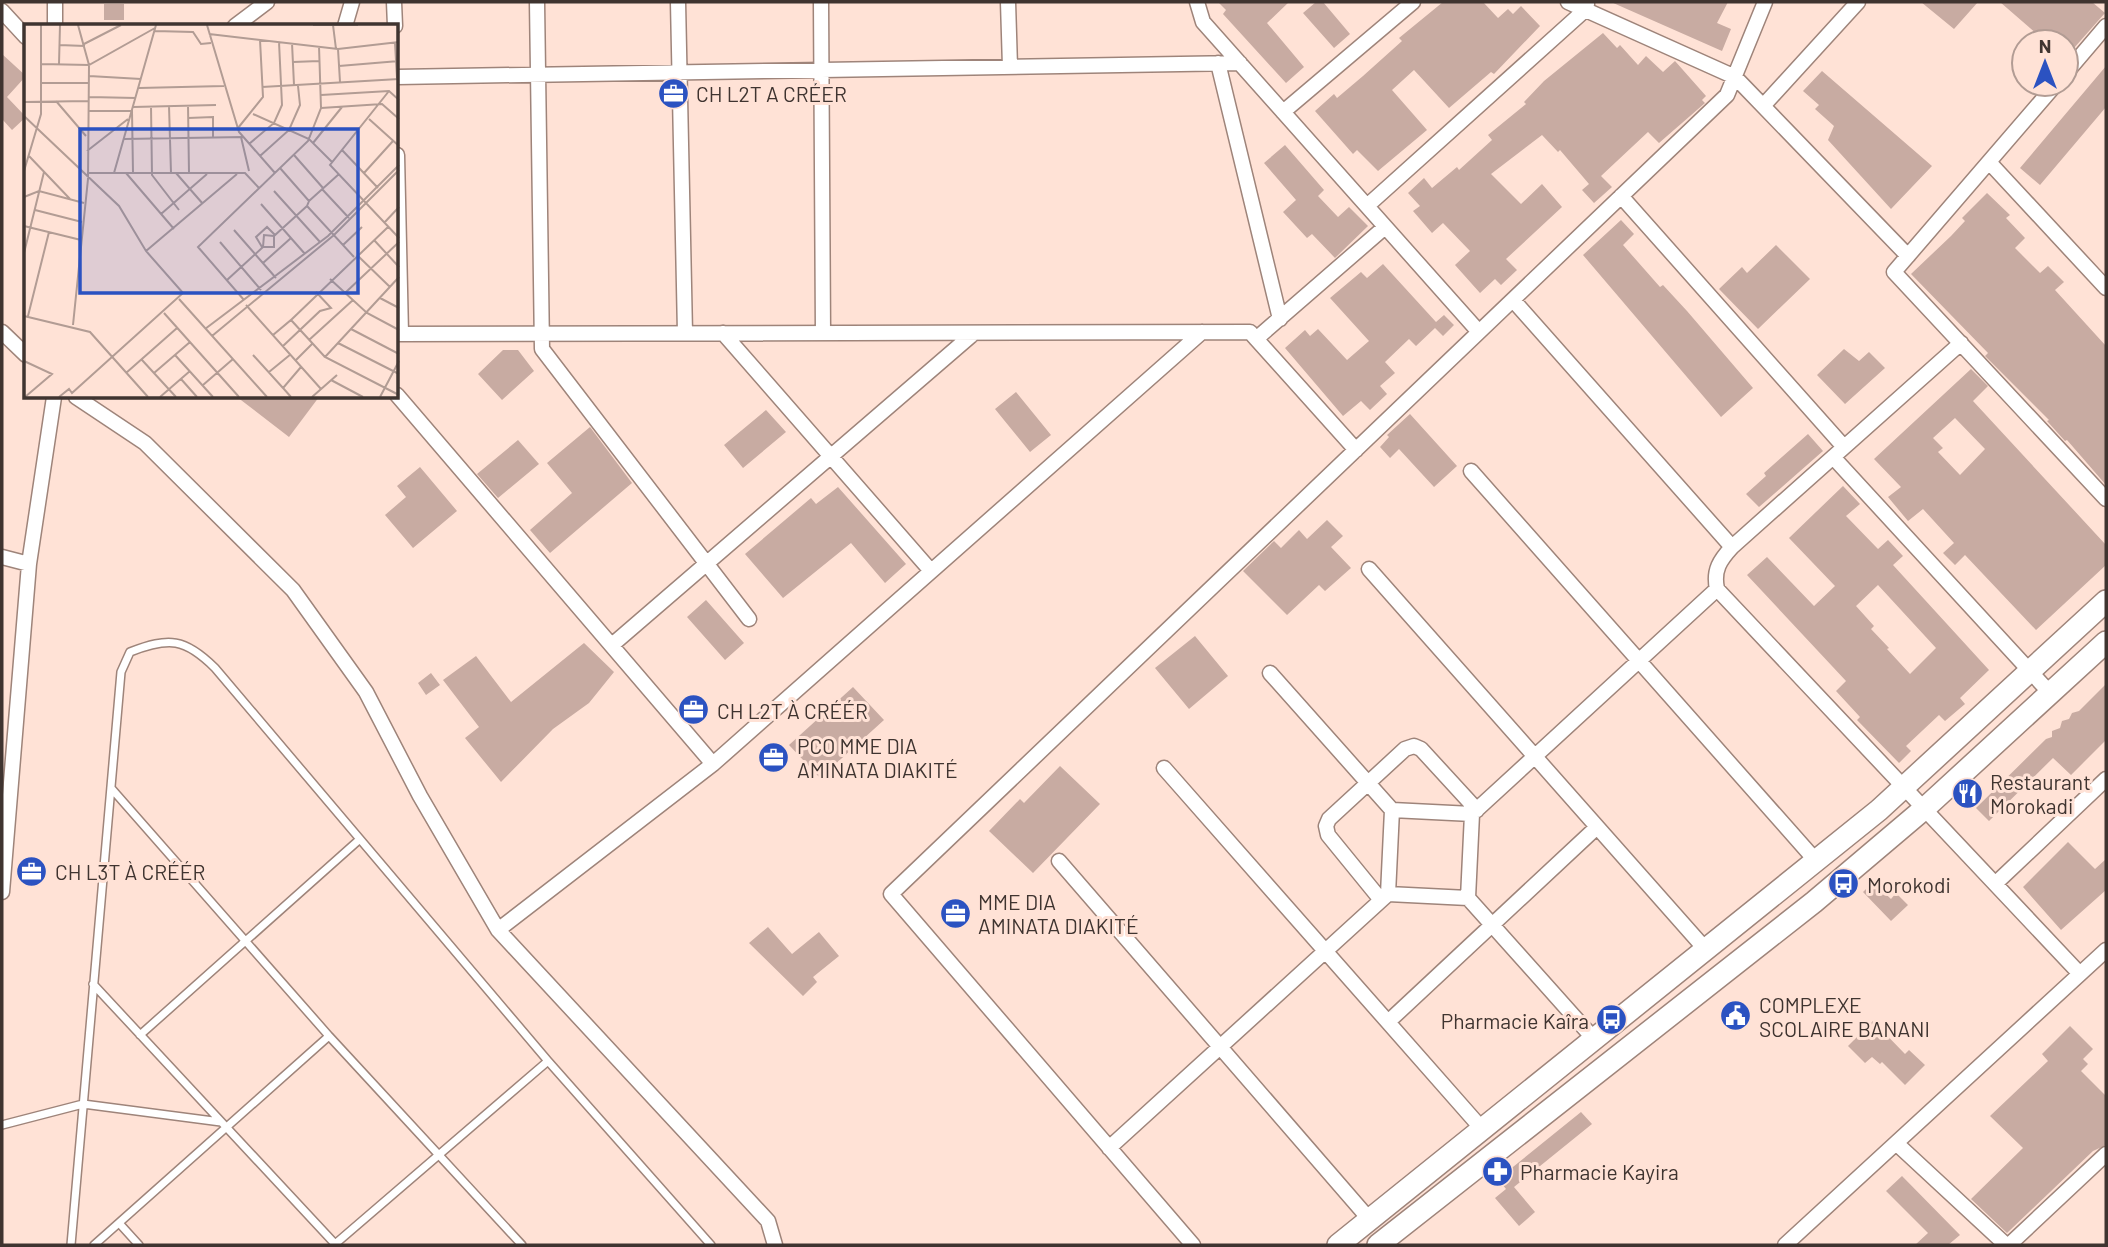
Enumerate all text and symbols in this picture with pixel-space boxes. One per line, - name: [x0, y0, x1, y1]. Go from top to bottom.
- inset map: [24, 24, 399, 399]
- north arrow: [2010, 28, 2080, 98]
- text: N: [2039, 34, 2051, 57]
- office icon: CH L2T A CRÉER: [656, 76, 690, 110]
- place label: CH L2T A CRÉER: [696, 81, 847, 106]
- office icon: CH L2T À CRÉÉR: [677, 693, 711, 727]
- place label: CH L2T À CRÉÉR: [717, 698, 868, 723]
- place label: PCO MME DIA AMINATA DIAKITÉ: [797, 733, 958, 782]
- office icon: PCO MME DIA AMINATA DIAKITÉ: [757, 740, 791, 774]
- place label: Restaurant Morokadi: [1990, 769, 2091, 818]
- restaurant icon: Restaurant Morokadi: [1950, 776, 1984, 810]
- office icon: CH L3T À CRÉÉR: [15, 854, 49, 888]
- place label: CH L3T À CRÉÉR: [55, 859, 205, 884]
- bus stop icon: Morokodi: [1827, 867, 1861, 901]
- place label: Morokodi: [1867, 872, 1951, 897]
- place label: MME DIA AMINATA DIAKITÉ: [978, 889, 1139, 938]
- office icon: MME DIA AMINATA DIAKITÉ: [938, 896, 972, 930]
- place label: COMPLEXE SCOLAIRE BANANI: [1759, 992, 1930, 1041]
- public building icon: COMPLEXE SCOLAIRE BANANI: [1719, 999, 1753, 1033]
- bus stop icon: Pharmacie Kaîra: [1595, 1003, 1629, 1037]
- place label: Pharmacie Kaîra: [1441, 1008, 1589, 1033]
- pharmacy icon: Pharmacie Kayira: [1480, 1154, 1514, 1188]
- place label: Pharmacie Kayira: [1520, 1159, 1679, 1184]

